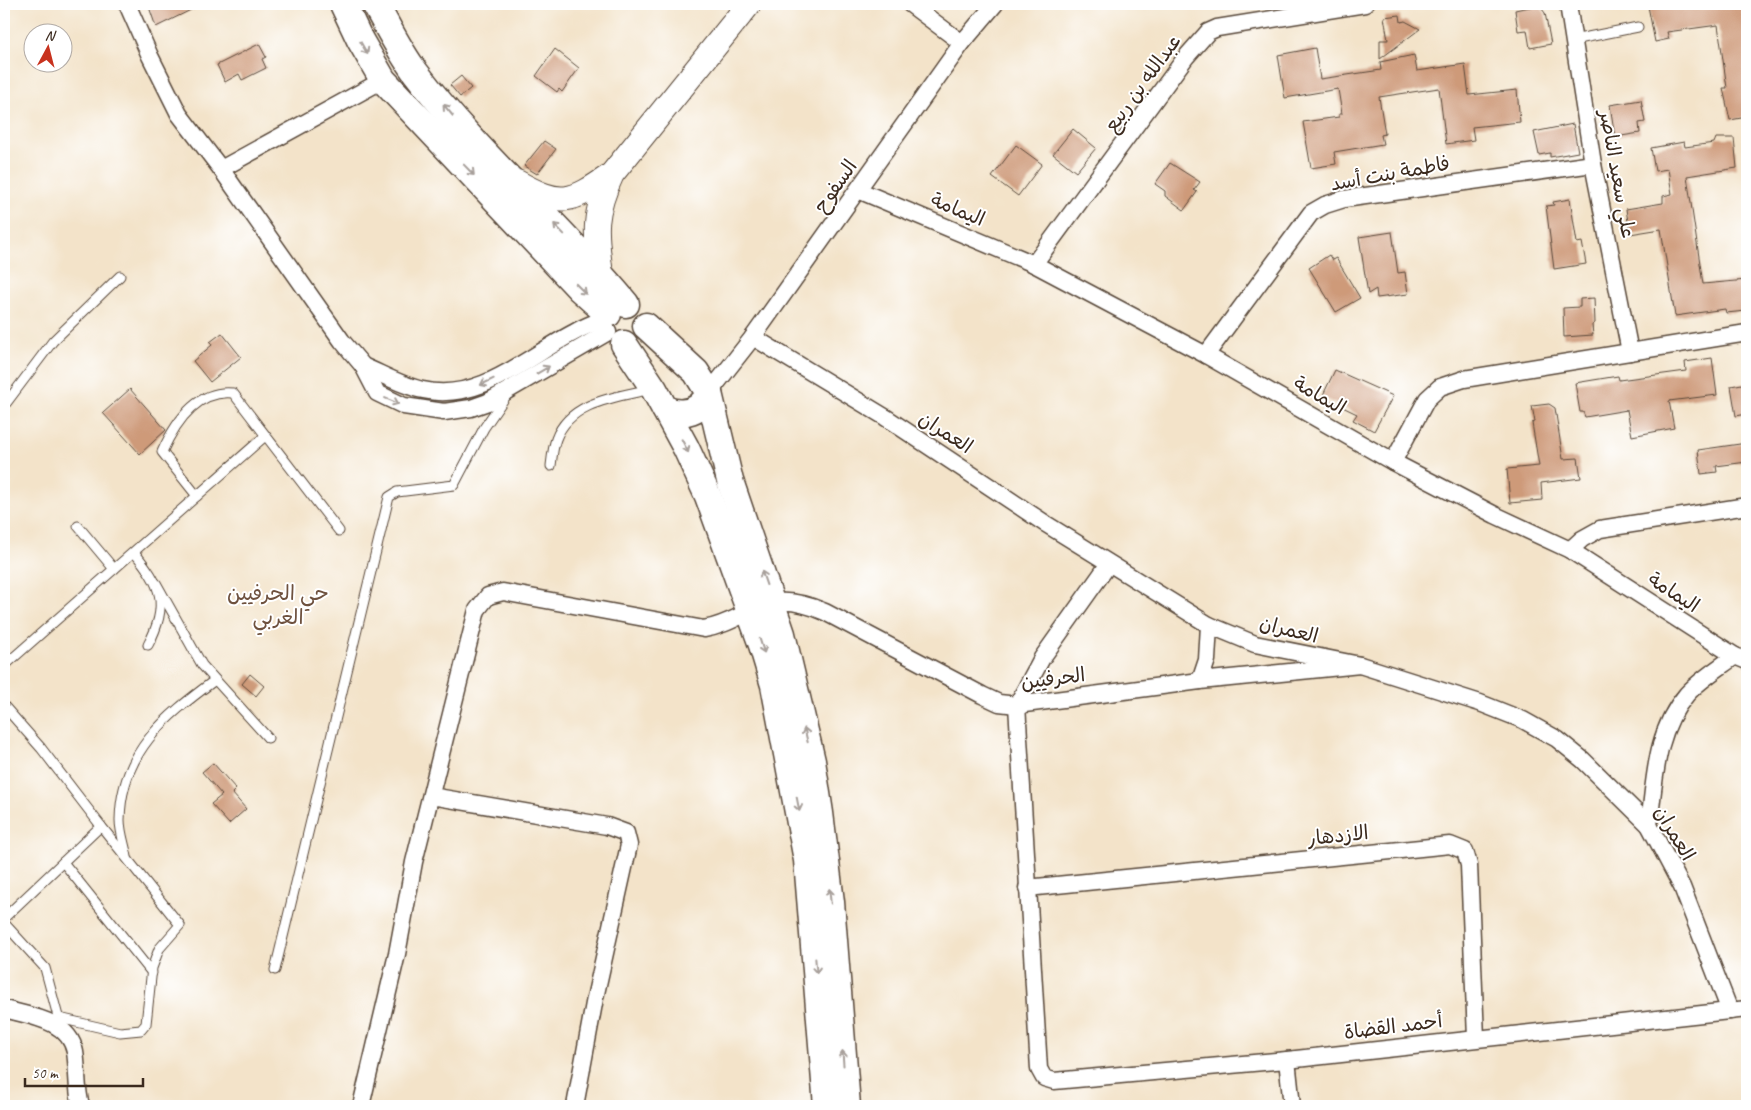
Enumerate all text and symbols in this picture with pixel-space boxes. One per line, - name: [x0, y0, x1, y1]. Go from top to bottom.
- north arrow: [22, 22, 72, 72]
- text: N: [44, 27, 57, 45]
- street label: عبدالله بن ربيع: [1098, 29, 1188, 138]
- one-way arrow: [359, 40, 369, 55]
- one-way arrow: [442, 104, 453, 117]
- street label: علي سعيد الناصر: [1589, 106, 1641, 241]
- street label: فاطمة بنت أسد: [1328, 151, 1452, 196]
- street label: السفوح: [808, 155, 863, 218]
- one-way arrow: [463, 164, 475, 177]
- street label: اليمامة: [927, 187, 989, 232]
- one-way arrow: [553, 223, 565, 235]
- one-way arrow: [574, 283, 587, 295]
- one-way arrow: [536, 364, 550, 374]
- street label: اليمامة: [1289, 370, 1351, 420]
- one-way arrow: [480, 377, 495, 387]
- one-way arrow: [384, 397, 399, 407]
- street label: العمران: [914, 406, 977, 459]
- one-way arrow: [681, 438, 690, 453]
- street label: اليمامة: [1643, 567, 1704, 618]
- one-way arrow: [759, 571, 768, 587]
- district label: حي الحرفيين الغربي: [227, 580, 329, 636]
- street label: العمران: [1257, 610, 1321, 649]
- one-way arrow: [758, 638, 767, 654]
- street label: الحرفيين: [1019, 662, 1087, 695]
- one-way arrow: [801, 728, 810, 744]
- one-way arrow: [794, 796, 804, 812]
- street label: العمران: [1649, 801, 1701, 865]
- street label: الازدهار: [1305, 820, 1370, 851]
- one-way arrow: [825, 888, 835, 904]
- one-way arrow: [811, 958, 820, 974]
- street label: أحمد القضاة: [1342, 1008, 1444, 1045]
- one-way arrow: [838, 1050, 848, 1066]
- scale bar: [25, 1055, 142, 1087]
- text: 50 m: [32, 1064, 59, 1083]

